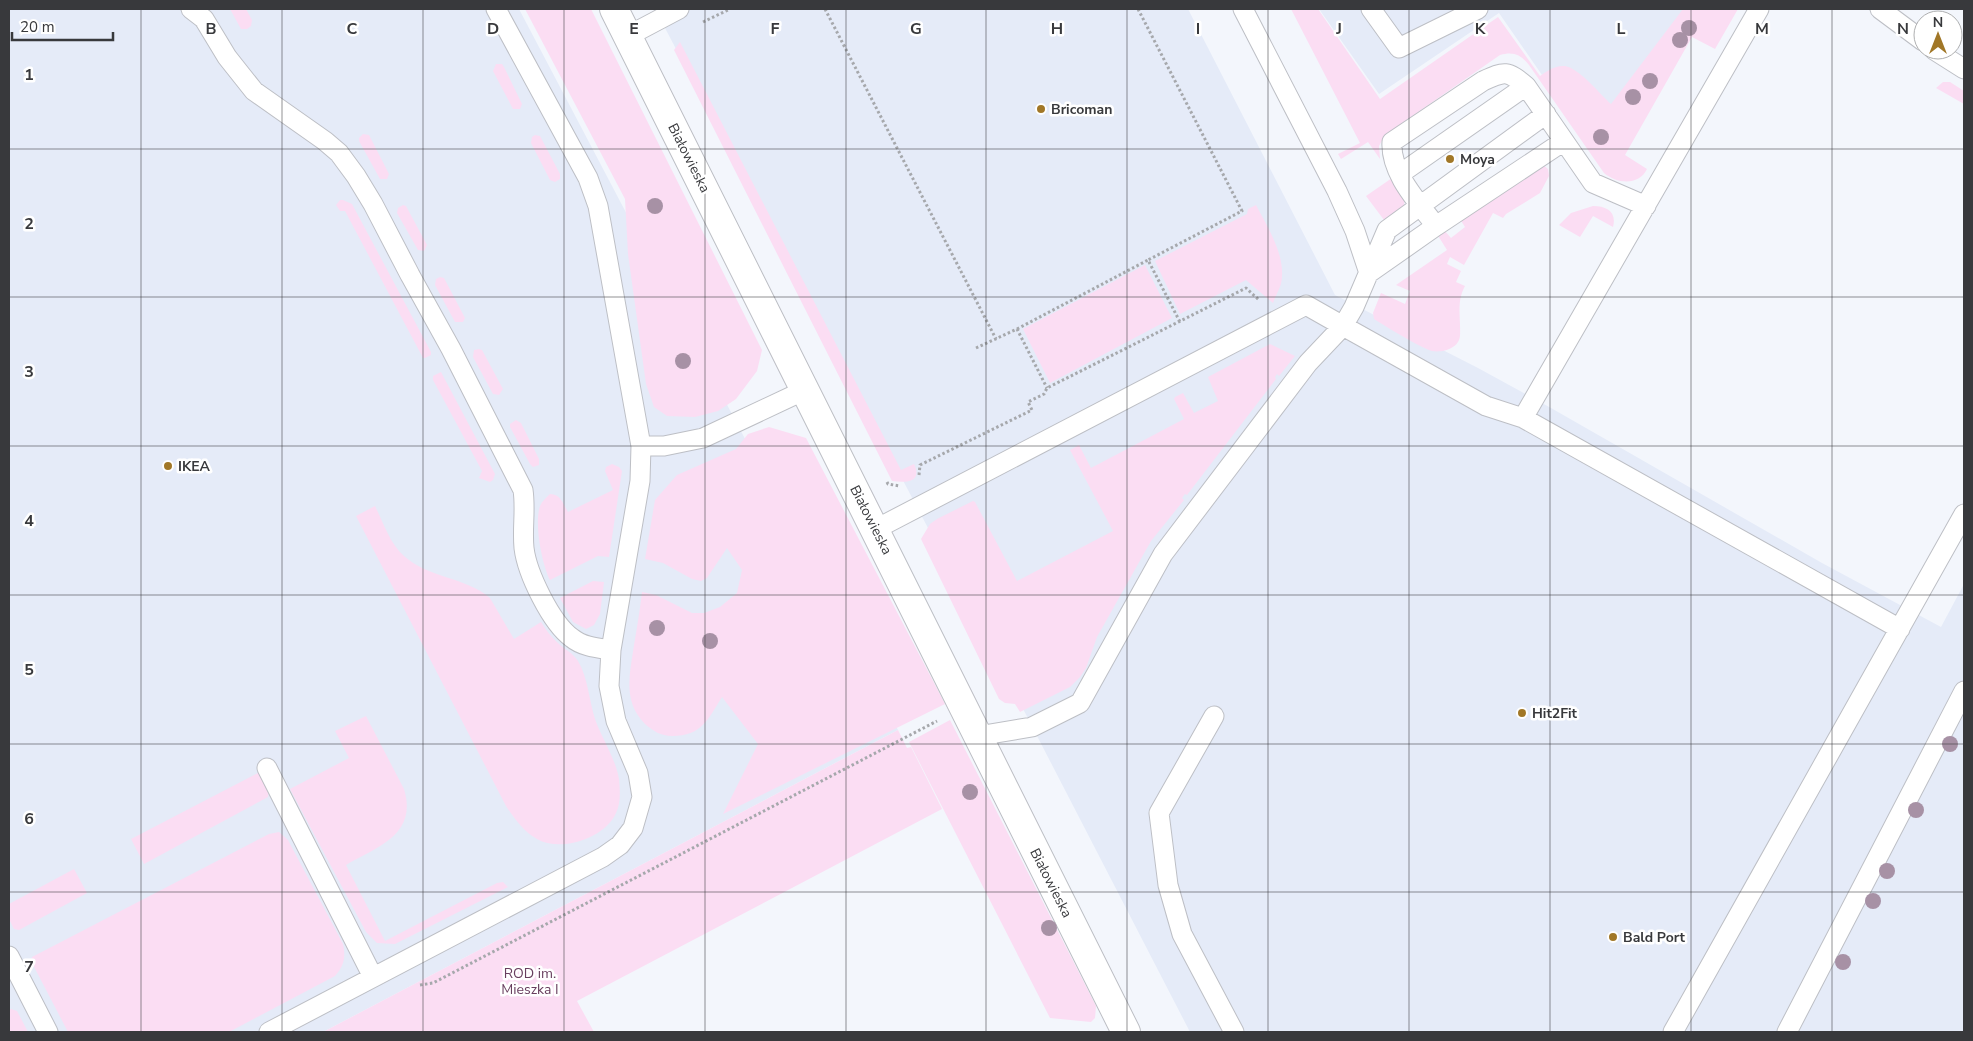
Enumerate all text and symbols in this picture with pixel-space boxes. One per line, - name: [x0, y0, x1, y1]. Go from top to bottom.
- scale bar: [12, 10, 114, 42]
- north arrow: [1913, 10, 1963, 60]
- text: N: [1933, 13, 1943, 32]
- text: 20 m: [20, 17, 55, 37]
- text: B: [205, 18, 217, 40]
- text: C: [347, 18, 358, 40]
- text: D: [487, 18, 499, 40]
- text: E: [629, 18, 639, 40]
- text: F: [771, 18, 780, 40]
- text: G: [910, 18, 922, 40]
- text: H: [1051, 18, 1063, 40]
- text: I: [1196, 18, 1200, 40]
- text: J: [1335, 18, 1342, 40]
- text: K: [1475, 18, 1487, 40]
- text: L: [1617, 18, 1626, 40]
- text: M: [1755, 18, 1769, 40]
- text: N: [1897, 18, 1909, 40]
- text: 1: [24, 64, 34, 86]
- place label: Bricoman: [1051, 100, 1112, 119]
- marker: Bricoman: [1035, 103, 1047, 115]
- street label: Białowieska: [663, 120, 715, 196]
- place label: Moya: [1460, 150, 1495, 169]
- marker: Moya: [1444, 153, 1456, 165]
- text: 2: [24, 213, 34, 235]
- text: 3: [24, 361, 34, 383]
- place label: IKEA: [178, 457, 210, 476]
- marker: IKEA: [162, 460, 174, 472]
- street label: Białowieska: [845, 482, 897, 558]
- text: 4: [24, 510, 34, 532]
- text: 5: [24, 659, 34, 681]
- place label: Hit2Fit: [1532, 704, 1578, 723]
- marker: Hit2Fit: [1516, 707, 1528, 719]
- text: 6: [24, 808, 34, 830]
- street label: Białowieska: [1025, 845, 1077, 921]
- place label: Bald Port: [1623, 928, 1686, 947]
- marker: Bald Port: [1607, 931, 1619, 943]
- text: 7: [24, 956, 34, 978]
- park label: ROD im. Mieszka I: [501, 964, 559, 999]

